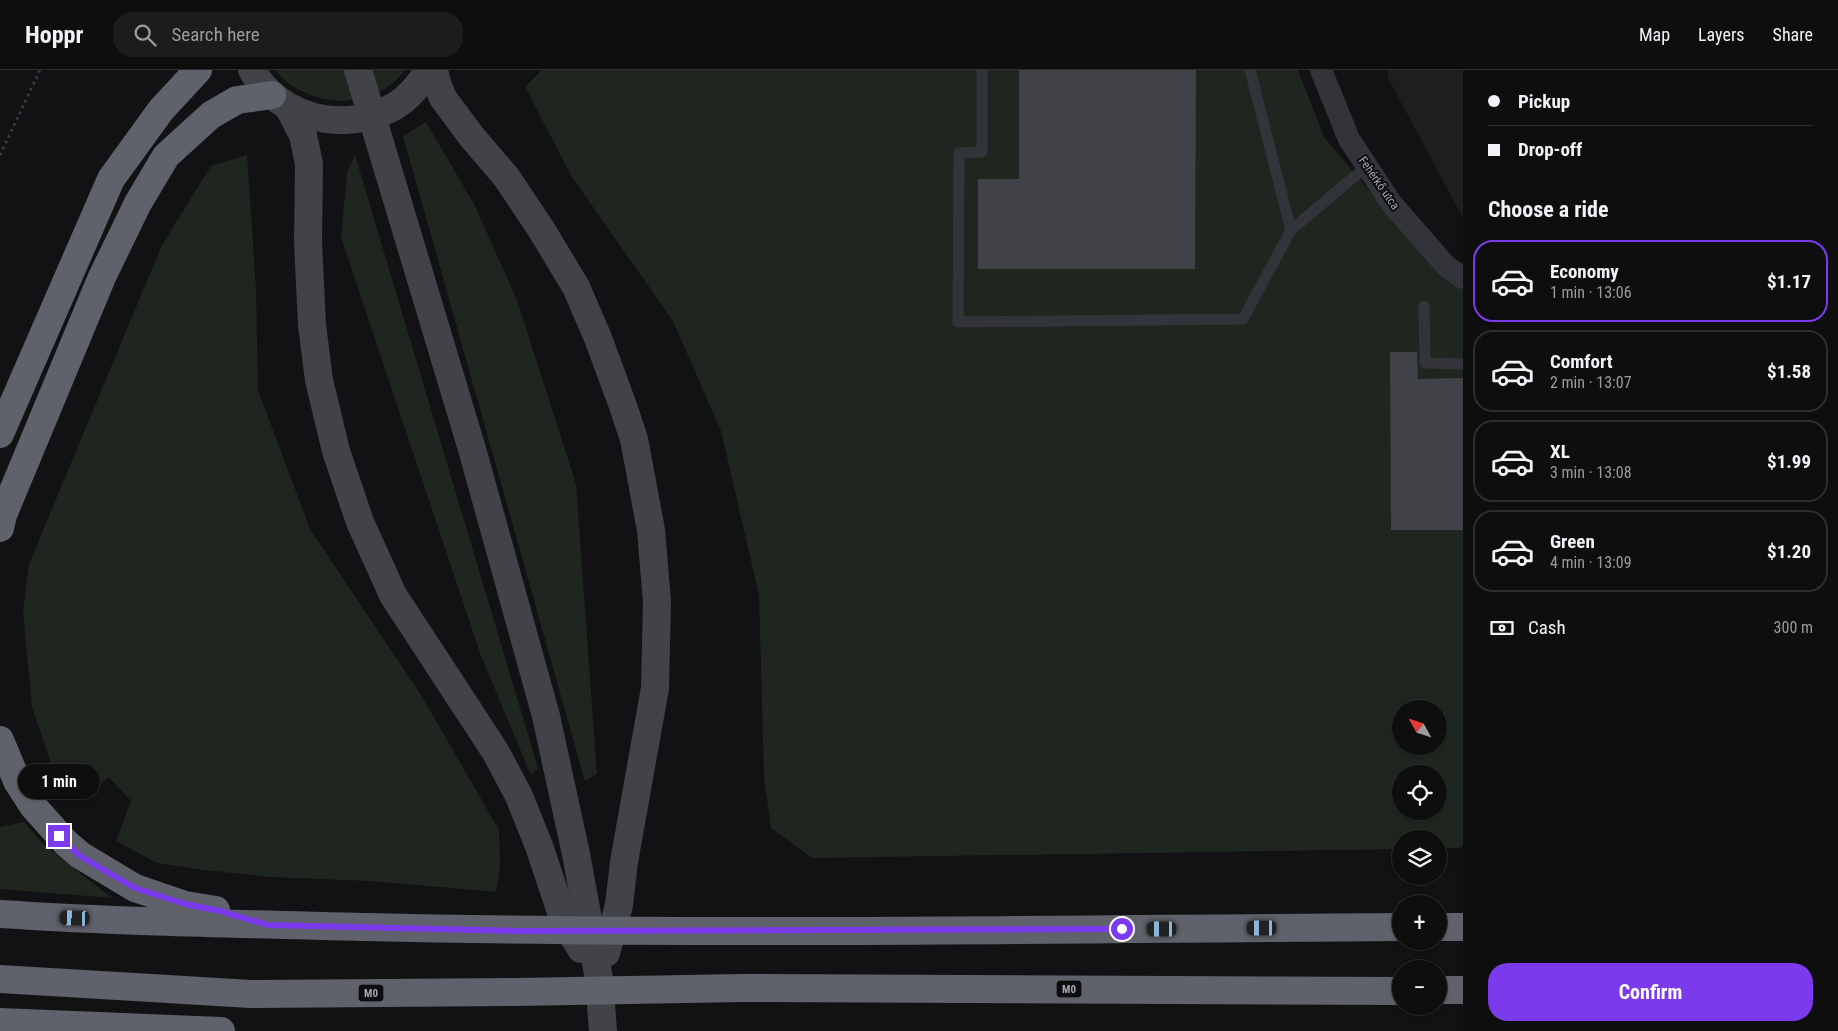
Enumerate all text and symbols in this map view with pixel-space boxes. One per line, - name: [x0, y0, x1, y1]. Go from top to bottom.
- search box: [113, 12, 463, 57]
- text: Hoppr: [25, 21, 83, 49]
- icon: search: [131, 21, 159, 49]
- text: Search here: [171, 23, 260, 46]
- text: Map: [1639, 24, 1670, 45]
- text: Layers: [1698, 24, 1745, 45]
- text: Share: [1773, 24, 1813, 45]
- text: Pickup: [1518, 90, 1570, 113]
- text: Drop-off: [1518, 138, 1582, 161]
- street label: Fehérkő utca: [1356, 154, 1402, 212]
- text: Choose a ride: [1488, 197, 1609, 222]
- icon: car: [1490, 259, 1535, 304]
- text: Economy: [1550, 260, 1619, 283]
- text: $1.17: [1767, 270, 1811, 293]
- text: 1 min · 13:06: [1550, 283, 1632, 302]
- icon: car: [1490, 349, 1535, 394]
- text: Comfort: [1550, 350, 1613, 373]
- text: $1.58: [1767, 360, 1811, 383]
- text: 2 min · 13:07: [1550, 373, 1632, 392]
- icon: car: [1490, 439, 1535, 484]
- text: XL: [1550, 440, 1570, 463]
- text: $1.99: [1767, 450, 1811, 473]
- text: 3 min · 13:08: [1550, 463, 1632, 482]
- icon: car: [1490, 529, 1535, 574]
- text: Green: [1550, 530, 1595, 553]
- text: $1.20: [1767, 540, 1811, 563]
- text: 4 min · 13:09: [1550, 553, 1632, 572]
- icon: cash: [1488, 614, 1516, 642]
- text: Cash: [1528, 616, 1566, 639]
- text: 300 m: [1774, 618, 1813, 637]
- north arrow: [1392, 700, 1448, 755]
- map controls: [1392, 700, 1447, 1015]
- callout: 1 min: [18, 764, 100, 798]
- button: locate: [1392, 765, 1447, 820]
- text: 1 min: [41, 772, 77, 791]
- route end: [48, 825, 70, 847]
- button: layers: [1392, 830, 1447, 885]
- button: +: [1392, 895, 1447, 950]
- car: [59, 910, 90, 926]
- route start: [1111, 918, 1133, 940]
- car: [1247, 921, 1277, 936]
- car: [1147, 922, 1177, 937]
- button: −: [1392, 960, 1447, 1015]
- button: Confirm: [1488, 963, 1813, 1021]
- road number: M0: [1056, 981, 1082, 998]
- road number: M0: [358, 984, 384, 1001]

